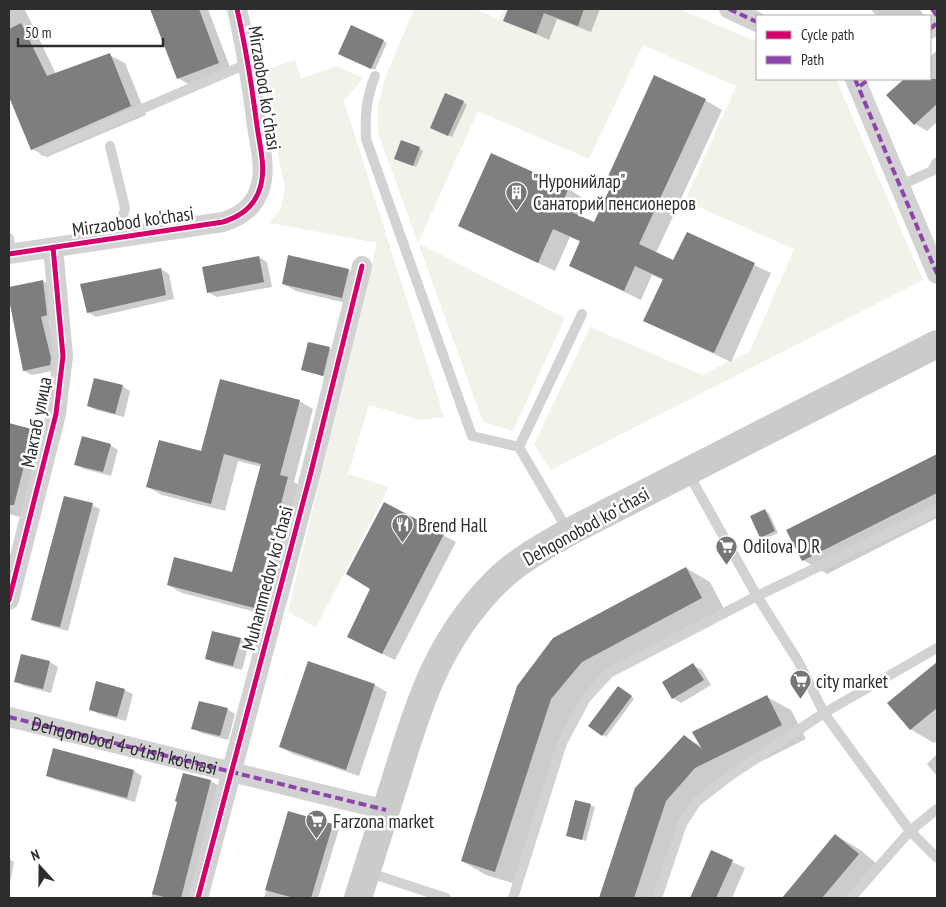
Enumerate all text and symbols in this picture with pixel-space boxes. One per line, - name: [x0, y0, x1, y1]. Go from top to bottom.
- scale bar: [18, 15, 162, 47]
- legend: [756, 15, 931, 80]
- text: 50 m: [25, 23, 51, 42]
- street label: Mirzaobod koʻchasi: [243, 24, 287, 152]
- text: Cycle path: [801, 25, 854, 44]
- text: Path: [801, 50, 824, 69]
- place label: "Нуронийлар" Санаторий пенсионеров: [533, 169, 696, 215]
- building icon: "Нуронийлар" Санаторий пенсионеров: [505, 180, 529, 211]
- street label: Mirzaobod ko'chasi: [71, 201, 195, 241]
- street label: Мактаб улица: [15, 375, 57, 469]
- street label: Dehqonobod koʻchasi: [519, 481, 653, 571]
- street label: Muhammedov koʻchasi: [236, 503, 298, 653]
- restaurant icon: Brend Hall: [390, 513, 414, 544]
- place label: Brend Hall: [418, 513, 488, 537]
- supermarket icon: Odilova D R: [715, 534, 739, 565]
- place label: Odilova D R: [743, 534, 820, 558]
- supermarket icon: city market: [788, 669, 812, 700]
- place label: city market: [816, 669, 889, 693]
- street label: Dehqonobod 4-o'tish ko'chasi: [29, 711, 220, 780]
- supermarket icon: Farzona market: [305, 809, 329, 840]
- place label: Farzona market: [333, 809, 435, 833]
- north arrow: [15, 842, 65, 892]
- text: N: [29, 845, 42, 865]

